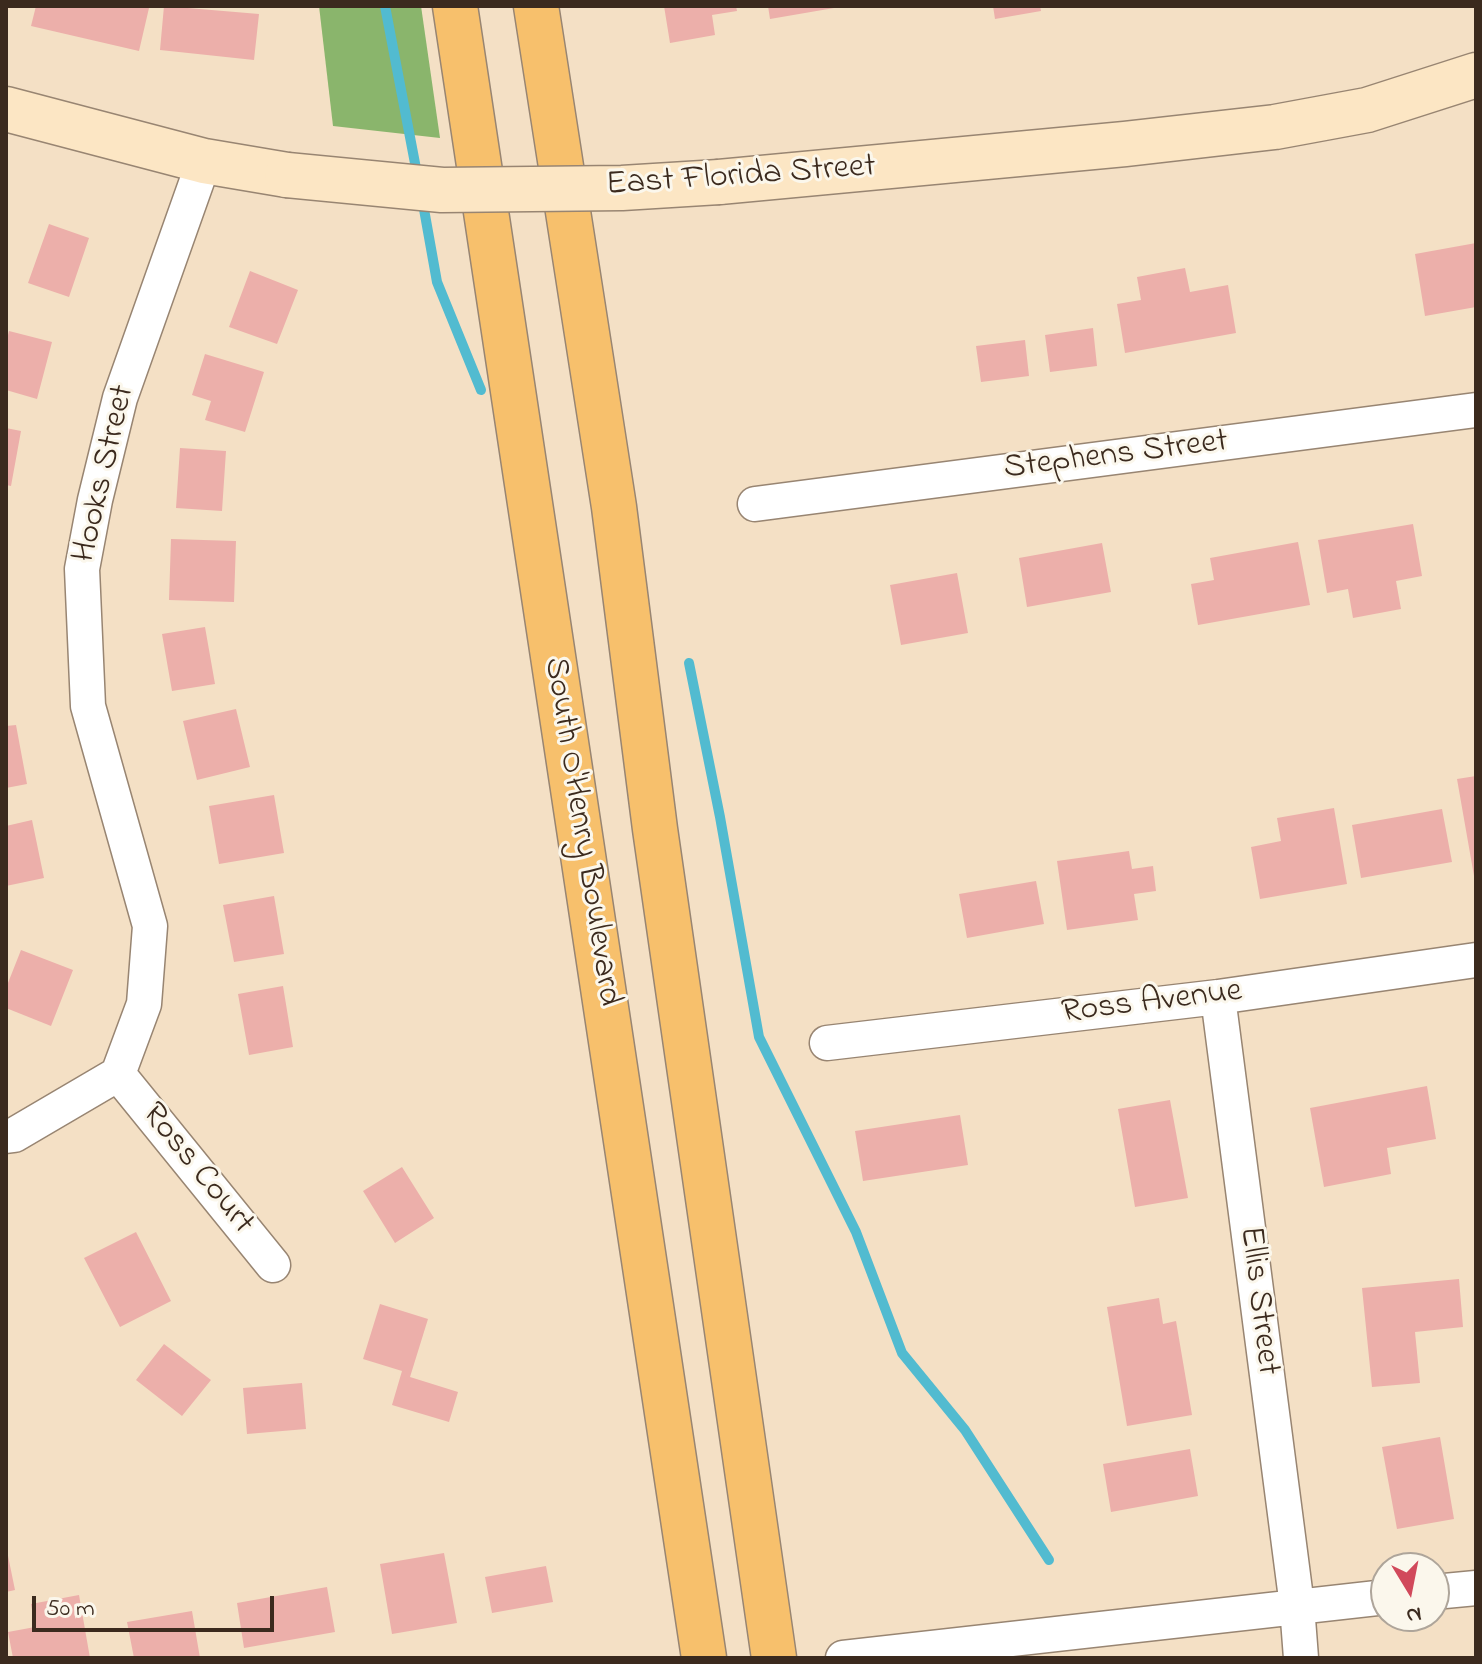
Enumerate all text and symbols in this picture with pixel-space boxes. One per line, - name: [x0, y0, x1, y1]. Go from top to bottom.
- street label: East Florida Street: [605, 148, 877, 208]
- street label: Hooks Street: [66, 381, 146, 567]
- street label: Stephens Street: [1002, 423, 1230, 491]
- street label: South O'Henry Boulevard: [532, 655, 628, 1009]
- street label: Ross Avenue: [1060, 973, 1244, 1035]
- street label: Ross Court: [131, 1096, 261, 1244]
- street label: Ellis Street: [1228, 1224, 1286, 1378]
- north arrow: [1370, 1552, 1450, 1632]
- scale bar: [36, 1580, 278, 1630]
- text: 50 m: [46, 1592, 95, 1627]
- text: N: [1404, 1597, 1424, 1631]

